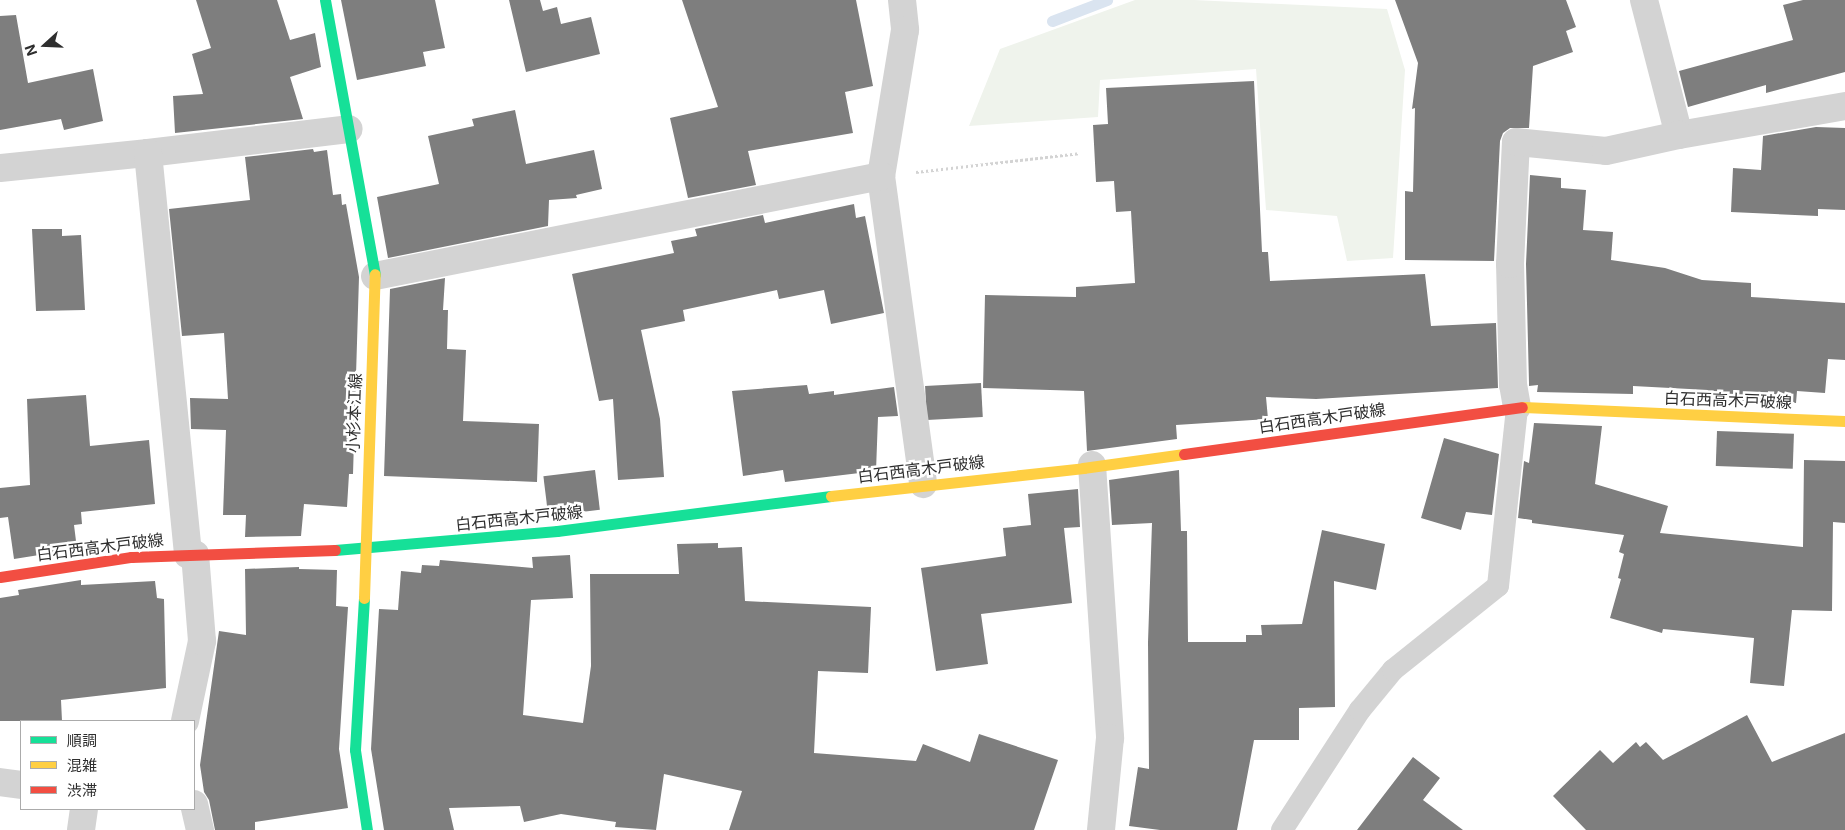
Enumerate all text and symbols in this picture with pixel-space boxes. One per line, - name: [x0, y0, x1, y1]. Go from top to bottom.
- north arrow: [20, 20, 70, 70]
- text: N: [21, 42, 40, 58]
- street label: 小杉本江線: [343, 373, 365, 453]
- street label: 白石西高木戸破線: [1664, 388, 1792, 412]
- street label: 白石西高木戸破線: [1257, 400, 1387, 436]
- street label: 白石西高木戸破線: [856, 452, 986, 486]
- street label: 白石西高木戸破線: [454, 502, 584, 534]
- street label: 白石西高木戸破線: [35, 530, 165, 564]
- legend: [20, 720, 195, 810]
- text: 順調: [67, 731, 97, 750]
- text: 混雑: [67, 756, 97, 775]
- text: 渋滞: [67, 781, 97, 800]

